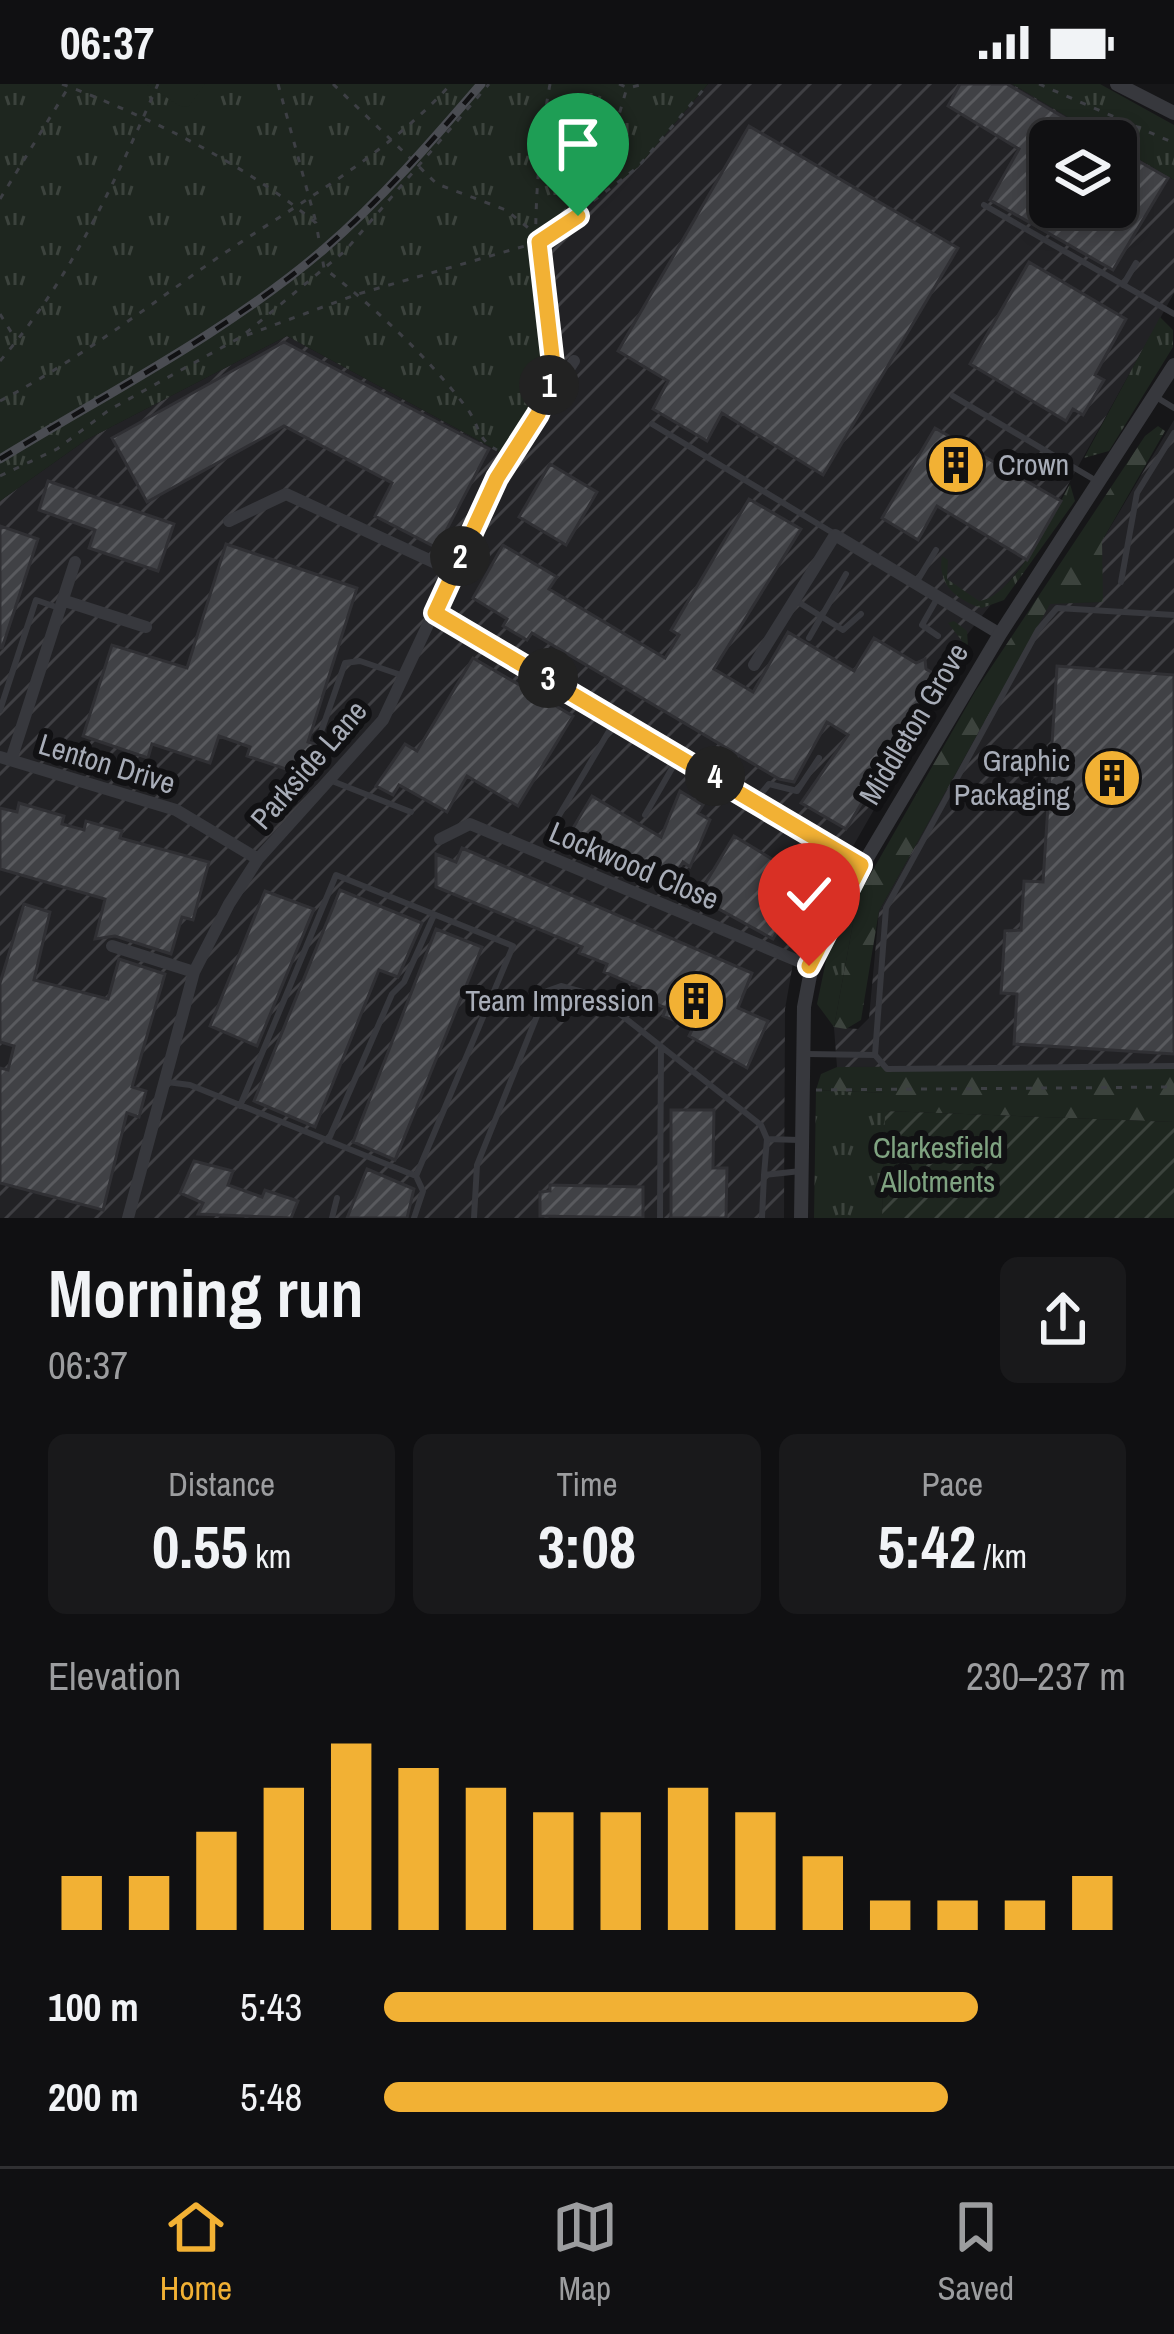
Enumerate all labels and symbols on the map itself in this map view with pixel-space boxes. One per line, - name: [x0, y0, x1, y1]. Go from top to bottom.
- pin: [527, 93, 629, 216]
- pin: 1: [519, 355, 579, 415]
- building icon: Crown: [925, 434, 987, 496]
- place label: Crown: [998, 444, 1069, 484]
- pin: 2: [430, 526, 490, 586]
- street label: Middleton Grove: [849, 635, 977, 812]
- pin: 3: [518, 648, 578, 708]
- street label: Parkside Lane: [241, 691, 375, 837]
- street label: Lenton Drive: [34, 723, 180, 803]
- place label: Graphic Packaging: [954, 740, 1070, 814]
- pin: 4: [685, 746, 745, 806]
- building icon: Graphic Packaging: [1081, 747, 1143, 809]
- street label: Lockwood Close: [544, 811, 725, 919]
- pin: [758, 843, 860, 966]
- building icon: Team Impression: [665, 970, 727, 1032]
- place label: Team Impression: [465, 980, 654, 1020]
- park label: Clarkesfield Allotments: [873, 1127, 1003, 1201]

